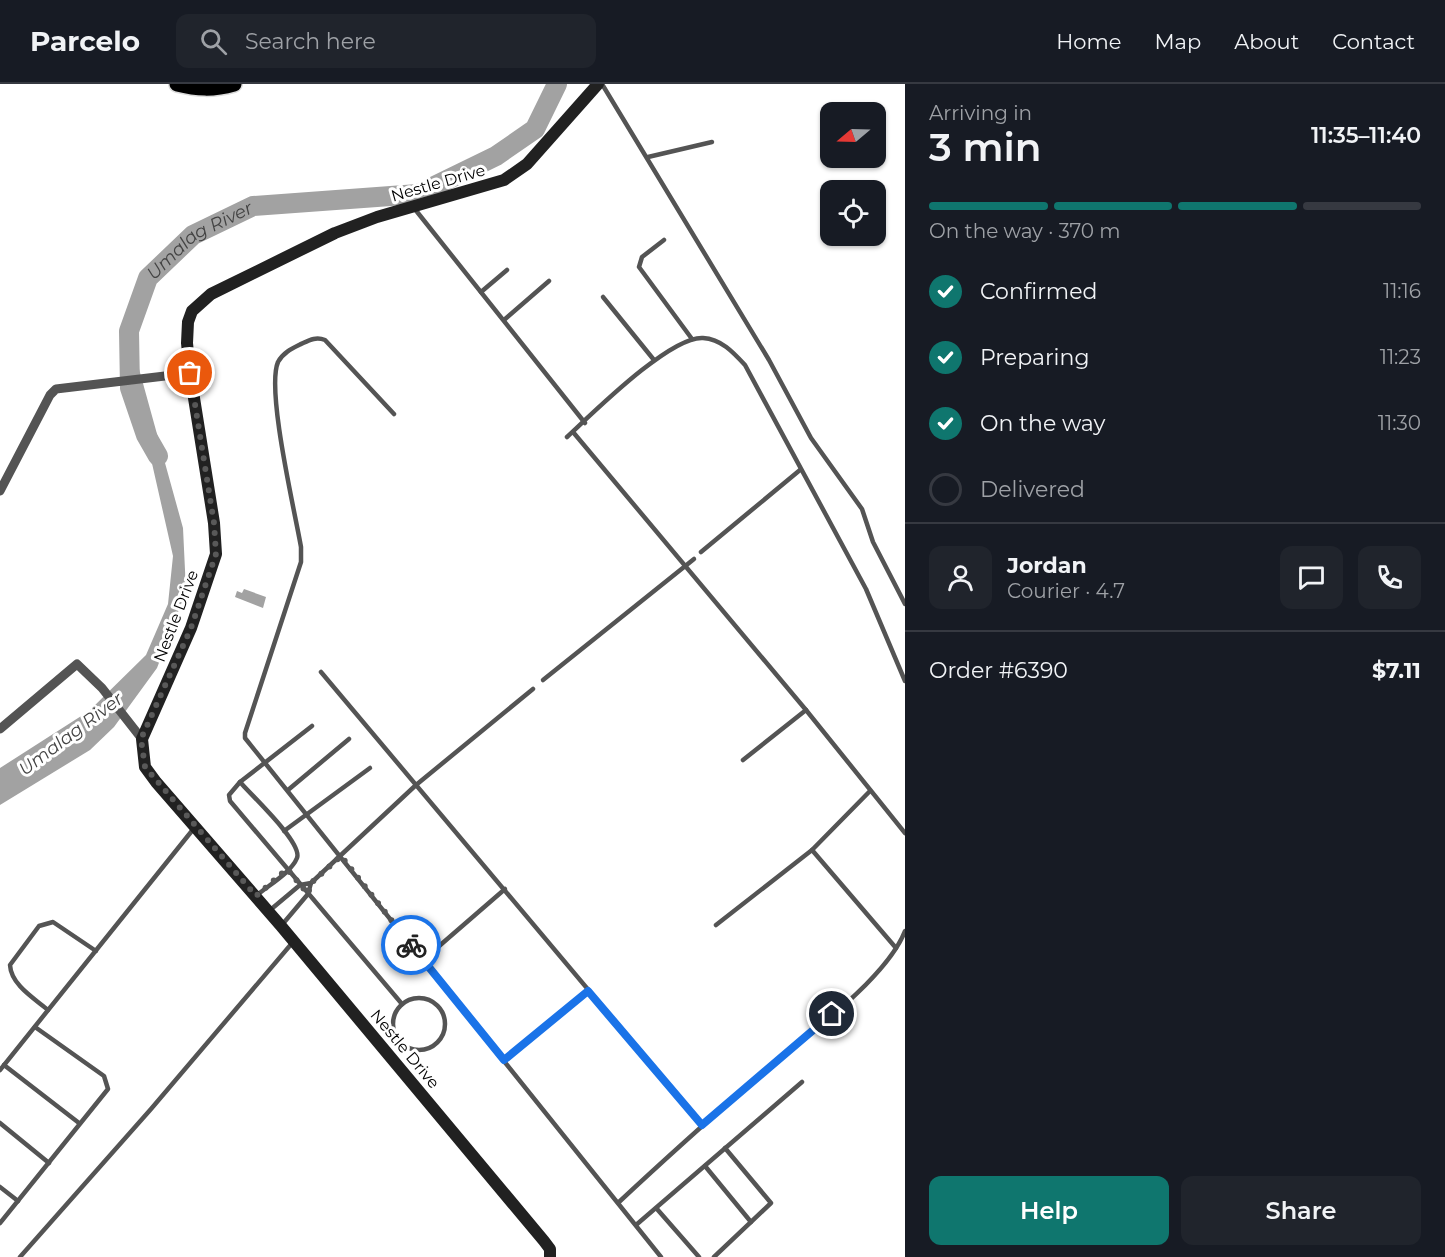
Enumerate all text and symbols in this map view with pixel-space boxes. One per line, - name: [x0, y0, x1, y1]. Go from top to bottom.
- search box: [176, 14, 596, 68]
- text: Parcelo: [30, 24, 140, 58]
- icon: search: [197, 25, 230, 58]
- text: Search here: [245, 28, 376, 55]
- text: Home: [1056, 29, 1121, 54]
- text: Map: [1154, 29, 1201, 54]
- text: About: [1234, 29, 1299, 54]
- text: Contact: [1332, 29, 1415, 54]
- text: Arriving in: [929, 101, 1032, 125]
- north arrow: [820, 102, 886, 168]
- map controls: [820, 102, 886, 246]
- text: 11:35–11:40: [1311, 122, 1421, 149]
- text: 3 min: [929, 123, 1042, 171]
- street label: Nestle Drive: [389, 160, 487, 206]
- button: locate: [820, 180, 886, 246]
- water label: Umalag River: [142, 196, 257, 284]
- text: On the way · 370 m: [929, 219, 1121, 243]
- icon: check: [929, 275, 962, 308]
- text: Confirmed: [980, 278, 1097, 305]
- text: 11:16: [1383, 279, 1421, 303]
- icon: check: [929, 341, 962, 374]
- text: Preparing: [980, 344, 1089, 371]
- text: 11:23: [1380, 345, 1421, 369]
- pin: [164, 347, 215, 398]
- icon: bag: [173, 356, 206, 389]
- icon: check: [929, 407, 962, 440]
- text: On the way: [980, 410, 1105, 437]
- text: 11:30: [1378, 411, 1421, 435]
- text: Delivered: [980, 476, 1085, 503]
- button: person: [929, 546, 992, 609]
- button: chat: [1280, 546, 1343, 609]
- button: phone: [1358, 546, 1421, 609]
- text: Jordan: [1007, 552, 1087, 579]
- street label: Nestle Drive: [150, 567, 202, 665]
- text: Courier · 4.7: [1007, 579, 1125, 603]
- text: Order #6390: [929, 657, 1068, 684]
- text: $7.11: [1372, 657, 1421, 684]
- water label: Umalag River: [15, 687, 128, 780]
- courier: [381, 915, 441, 975]
- icon: bike: [395, 929, 428, 962]
- pin: [806, 988, 857, 1039]
- icon: home: [815, 997, 848, 1030]
- street label: Nestle Drive: [367, 1006, 443, 1092]
- button: Help: [929, 1176, 1169, 1245]
- button: Share: [1181, 1176, 1421, 1245]

